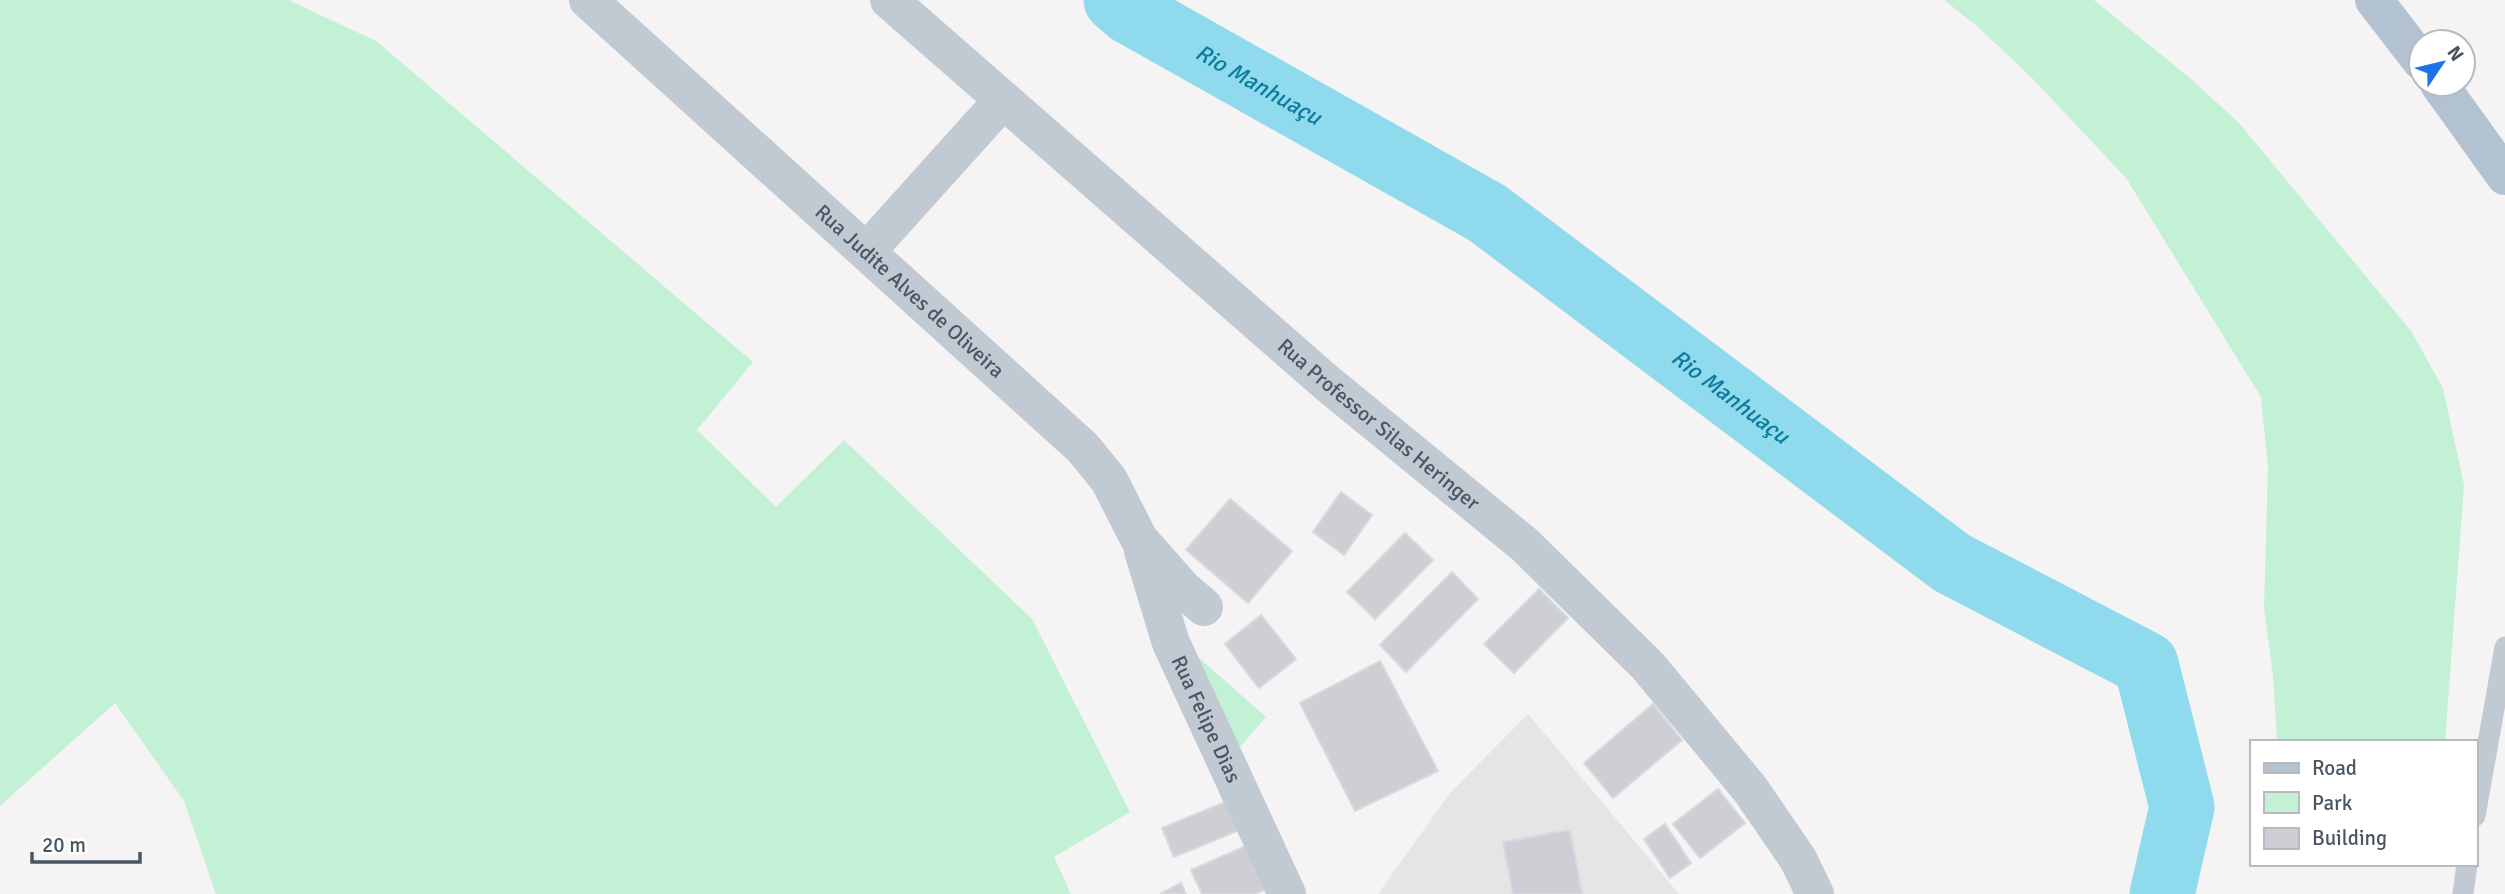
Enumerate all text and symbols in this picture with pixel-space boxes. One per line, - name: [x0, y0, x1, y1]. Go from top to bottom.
- north arrow: [2407, 28, 2477, 98]
- water label: Rio Manhuaçu: [1190, 37, 1328, 132]
- text: N: [2441, 42, 2469, 66]
- street label: Rua Judite Alves de Oliveira: [810, 199, 1010, 384]
- street label: Rua Professor Silas Heringer: [1272, 333, 1485, 516]
- water label: Rio Manhuaçu: [1666, 343, 1796, 451]
- street label: Rua Felipe Dias: [1166, 651, 1247, 787]
- legend: [2250, 740, 2477, 866]
- text: Road: [2312, 755, 2357, 781]
- text: Park: [2312, 790, 2353, 816]
- scale bar: [32, 820, 140, 864]
- text: Building: [2312, 825, 2387, 851]
- text: 20 m: [42, 832, 86, 858]

